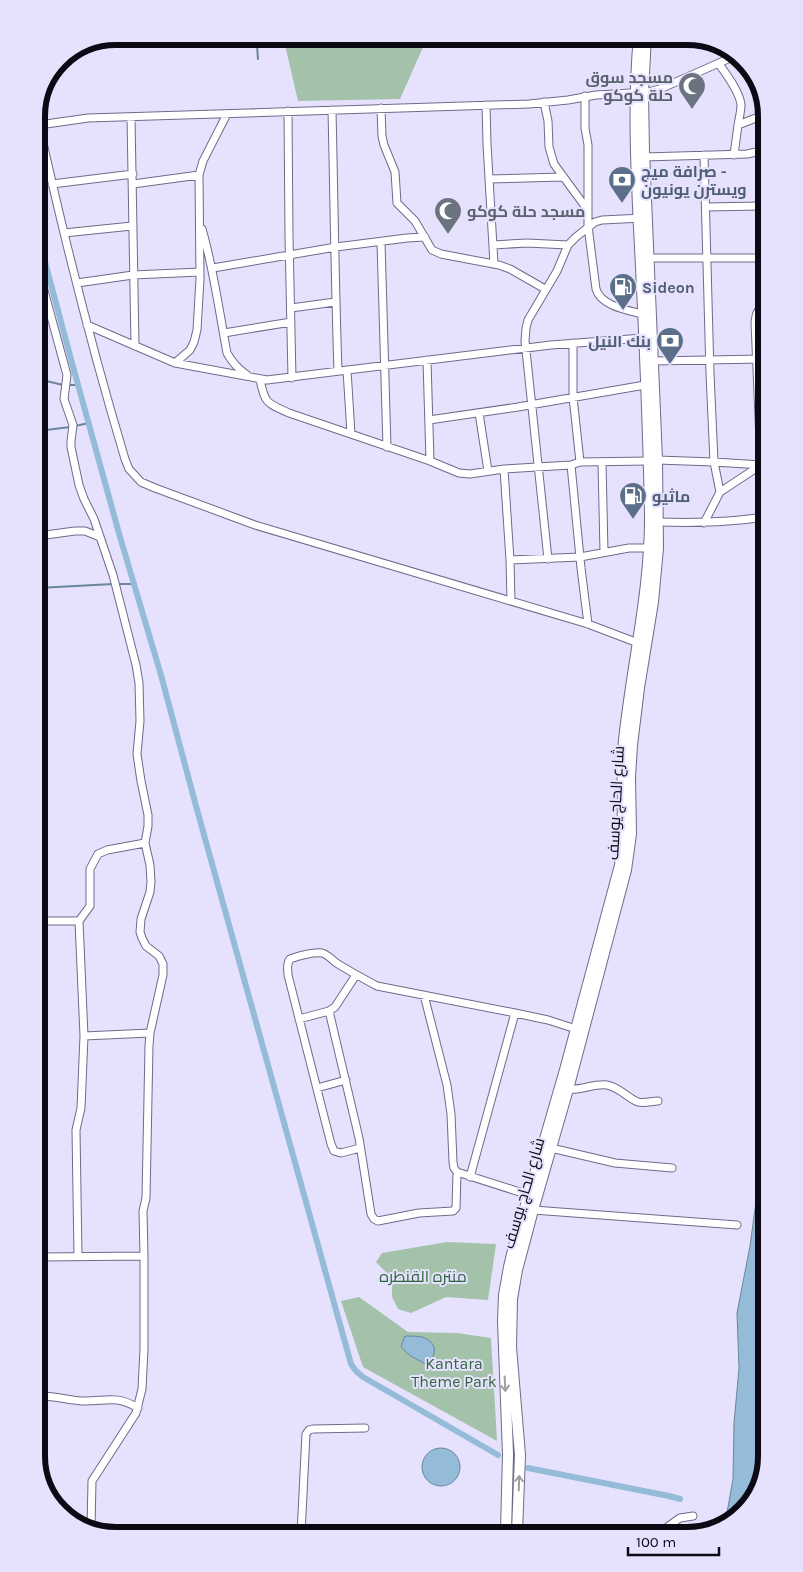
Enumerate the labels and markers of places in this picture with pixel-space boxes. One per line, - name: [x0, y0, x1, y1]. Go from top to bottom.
- place label: مسجد سوق حلة كوكو: [585, 68, 673, 105]
- mosque icon: مسجد سوق حلة كوكو: [677, 71, 707, 110]
- place label: صرافة ميج - ويسترن يونيون: [641, 162, 747, 199]
- bank icon: صرافة ميج - ويسترن يونيون: [607, 165, 637, 204]
- mosque icon: مسجد حلة كوكو: [433, 196, 463, 235]
- place label: مسجد حلة كوكو: [467, 202, 585, 221]
- fuel station icon: Sideon: [608, 272, 638, 311]
- place label: Sideon: [642, 278, 695, 297]
- bank icon: بنك النيل: [655, 326, 685, 365]
- place label: بنك النيل: [588, 332, 651, 351]
- fuel station icon: ماثيو: [618, 481, 648, 520]
- place label: ماثيو: [652, 487, 690, 506]

